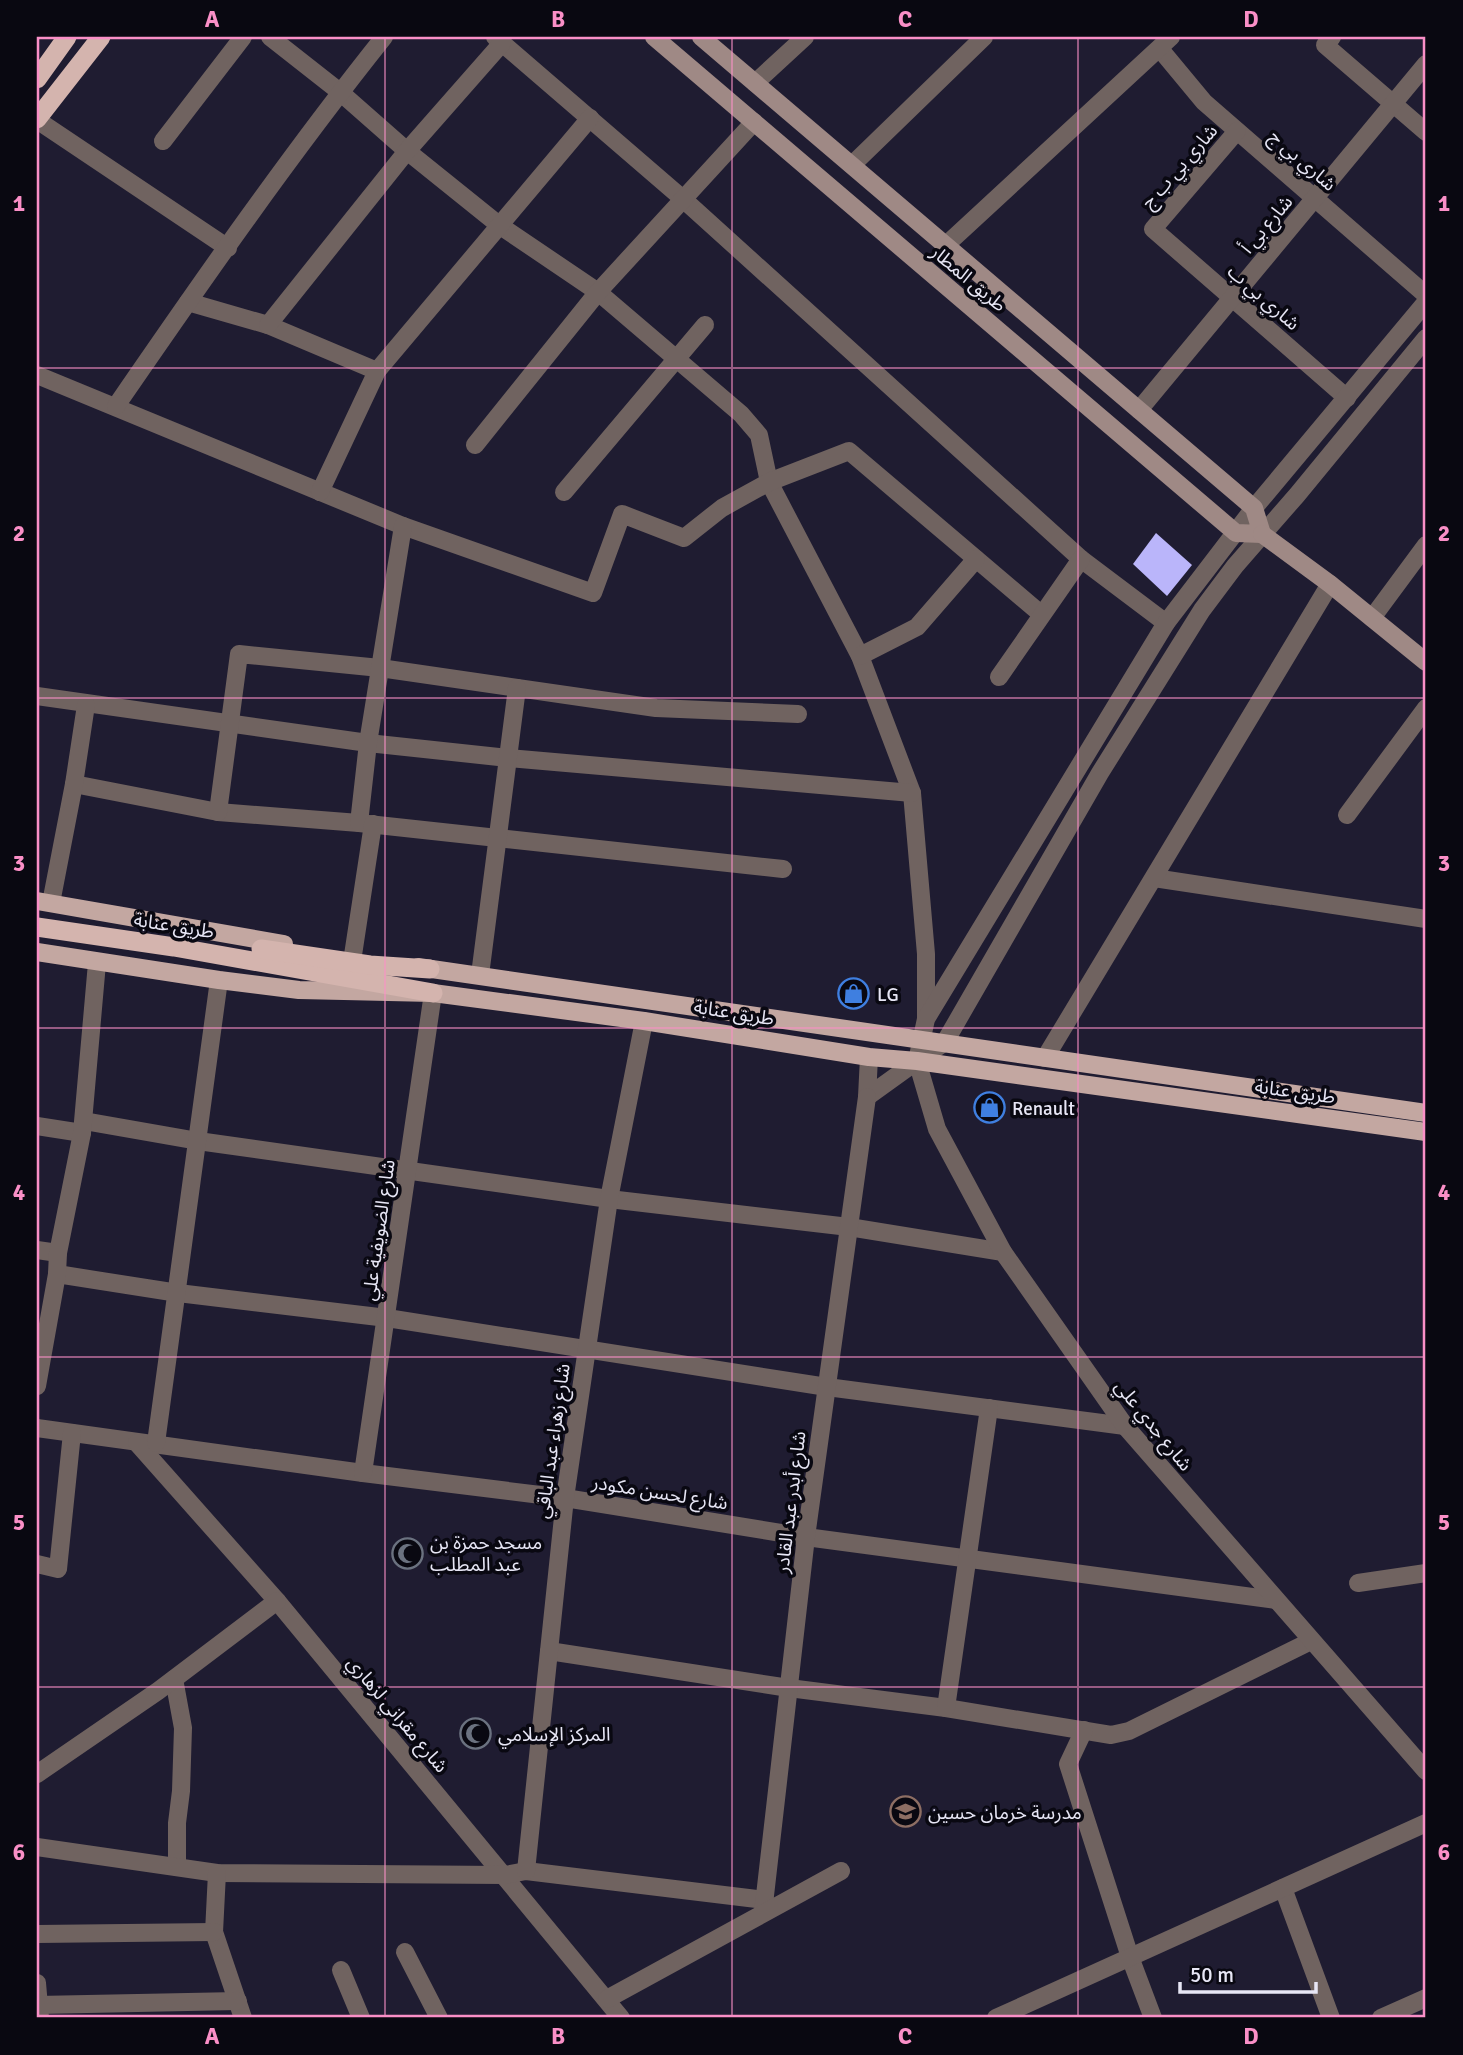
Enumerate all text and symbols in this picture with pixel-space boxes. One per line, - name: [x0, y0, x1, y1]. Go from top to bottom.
- text: A: [205, 5, 220, 34]
- text: B: [551, 5, 565, 34]
- text: C: [898, 5, 912, 34]
- text: D: [1243, 5, 1259, 34]
- street label: شاري بي ب ج: [1136, 119, 1225, 216]
- street label: شاري بي ج: [1262, 125, 1341, 198]
- text: 1: [13, 189, 25, 218]
- text: 1: [1438, 189, 1450, 218]
- street label: شارع بي أ: [1235, 191, 1300, 261]
- street label: طريق المطار: [925, 240, 1011, 317]
- street label: شاري بي ب: [1221, 260, 1304, 338]
- text: 2: [13, 519, 25, 548]
- text: 2: [1438, 519, 1450, 548]
- text: 3: [13, 849, 25, 878]
- text: 3: [1438, 849, 1450, 878]
- street label: طريق عنابة: [132, 908, 216, 944]
- shop icon: LG: [837, 977, 871, 1011]
- place label: LG: [877, 983, 899, 1007]
- street label: طريق عنابة: [692, 995, 776, 1031]
- street label: طريق عنابة: [1253, 1074, 1337, 1110]
- shop icon: Renault: [972, 1091, 1006, 1125]
- place label: Renault: [1012, 1097, 1075, 1121]
- street label: شارع الضويفية علي: [357, 1158, 403, 1303]
- text: 4: [13, 1178, 25, 1207]
- text: 4: [1438, 1178, 1450, 1207]
- street label: شارع زهراء عبد الباقي: [530, 1362, 578, 1521]
- street label: شارع جدي علي: [1107, 1375, 1197, 1478]
- street label: شارع أبدر عبد القادر: [770, 1430, 813, 1576]
- street label: شارع لحسن مكودر: [589, 1470, 729, 1517]
- text: 5: [13, 1508, 25, 1537]
- text: 5: [1438, 1508, 1450, 1537]
- place label: مسجد حمزة بن عبد المطلب: [430, 1531, 542, 1577]
- mosque icon: مسجد حمزة بن عبد المطلب: [390, 1536, 424, 1570]
- street label: شارع مقراني لزهاري: [340, 1651, 453, 1779]
- mosque icon: المركز الإسلامي: [458, 1717, 492, 1751]
- place label: المركز الإسلامي: [498, 1723, 611, 1749]
- school or university icon: مدرسة خرمان حسين: [888, 1795, 922, 1829]
- place label: مدرسة خرمان حسين: [928, 1801, 1082, 1825]
- text: 6: [13, 1838, 25, 1867]
- text: 6: [1438, 1838, 1450, 1867]
- scale bar: [1180, 1950, 1316, 1994]
- text: 50 m: [1190, 1962, 1234, 1988]
- text: A: [205, 2022, 220, 2051]
- text: B: [551, 2022, 565, 2051]
- text: C: [898, 2022, 912, 2051]
- text: D: [1243, 2022, 1259, 2051]

